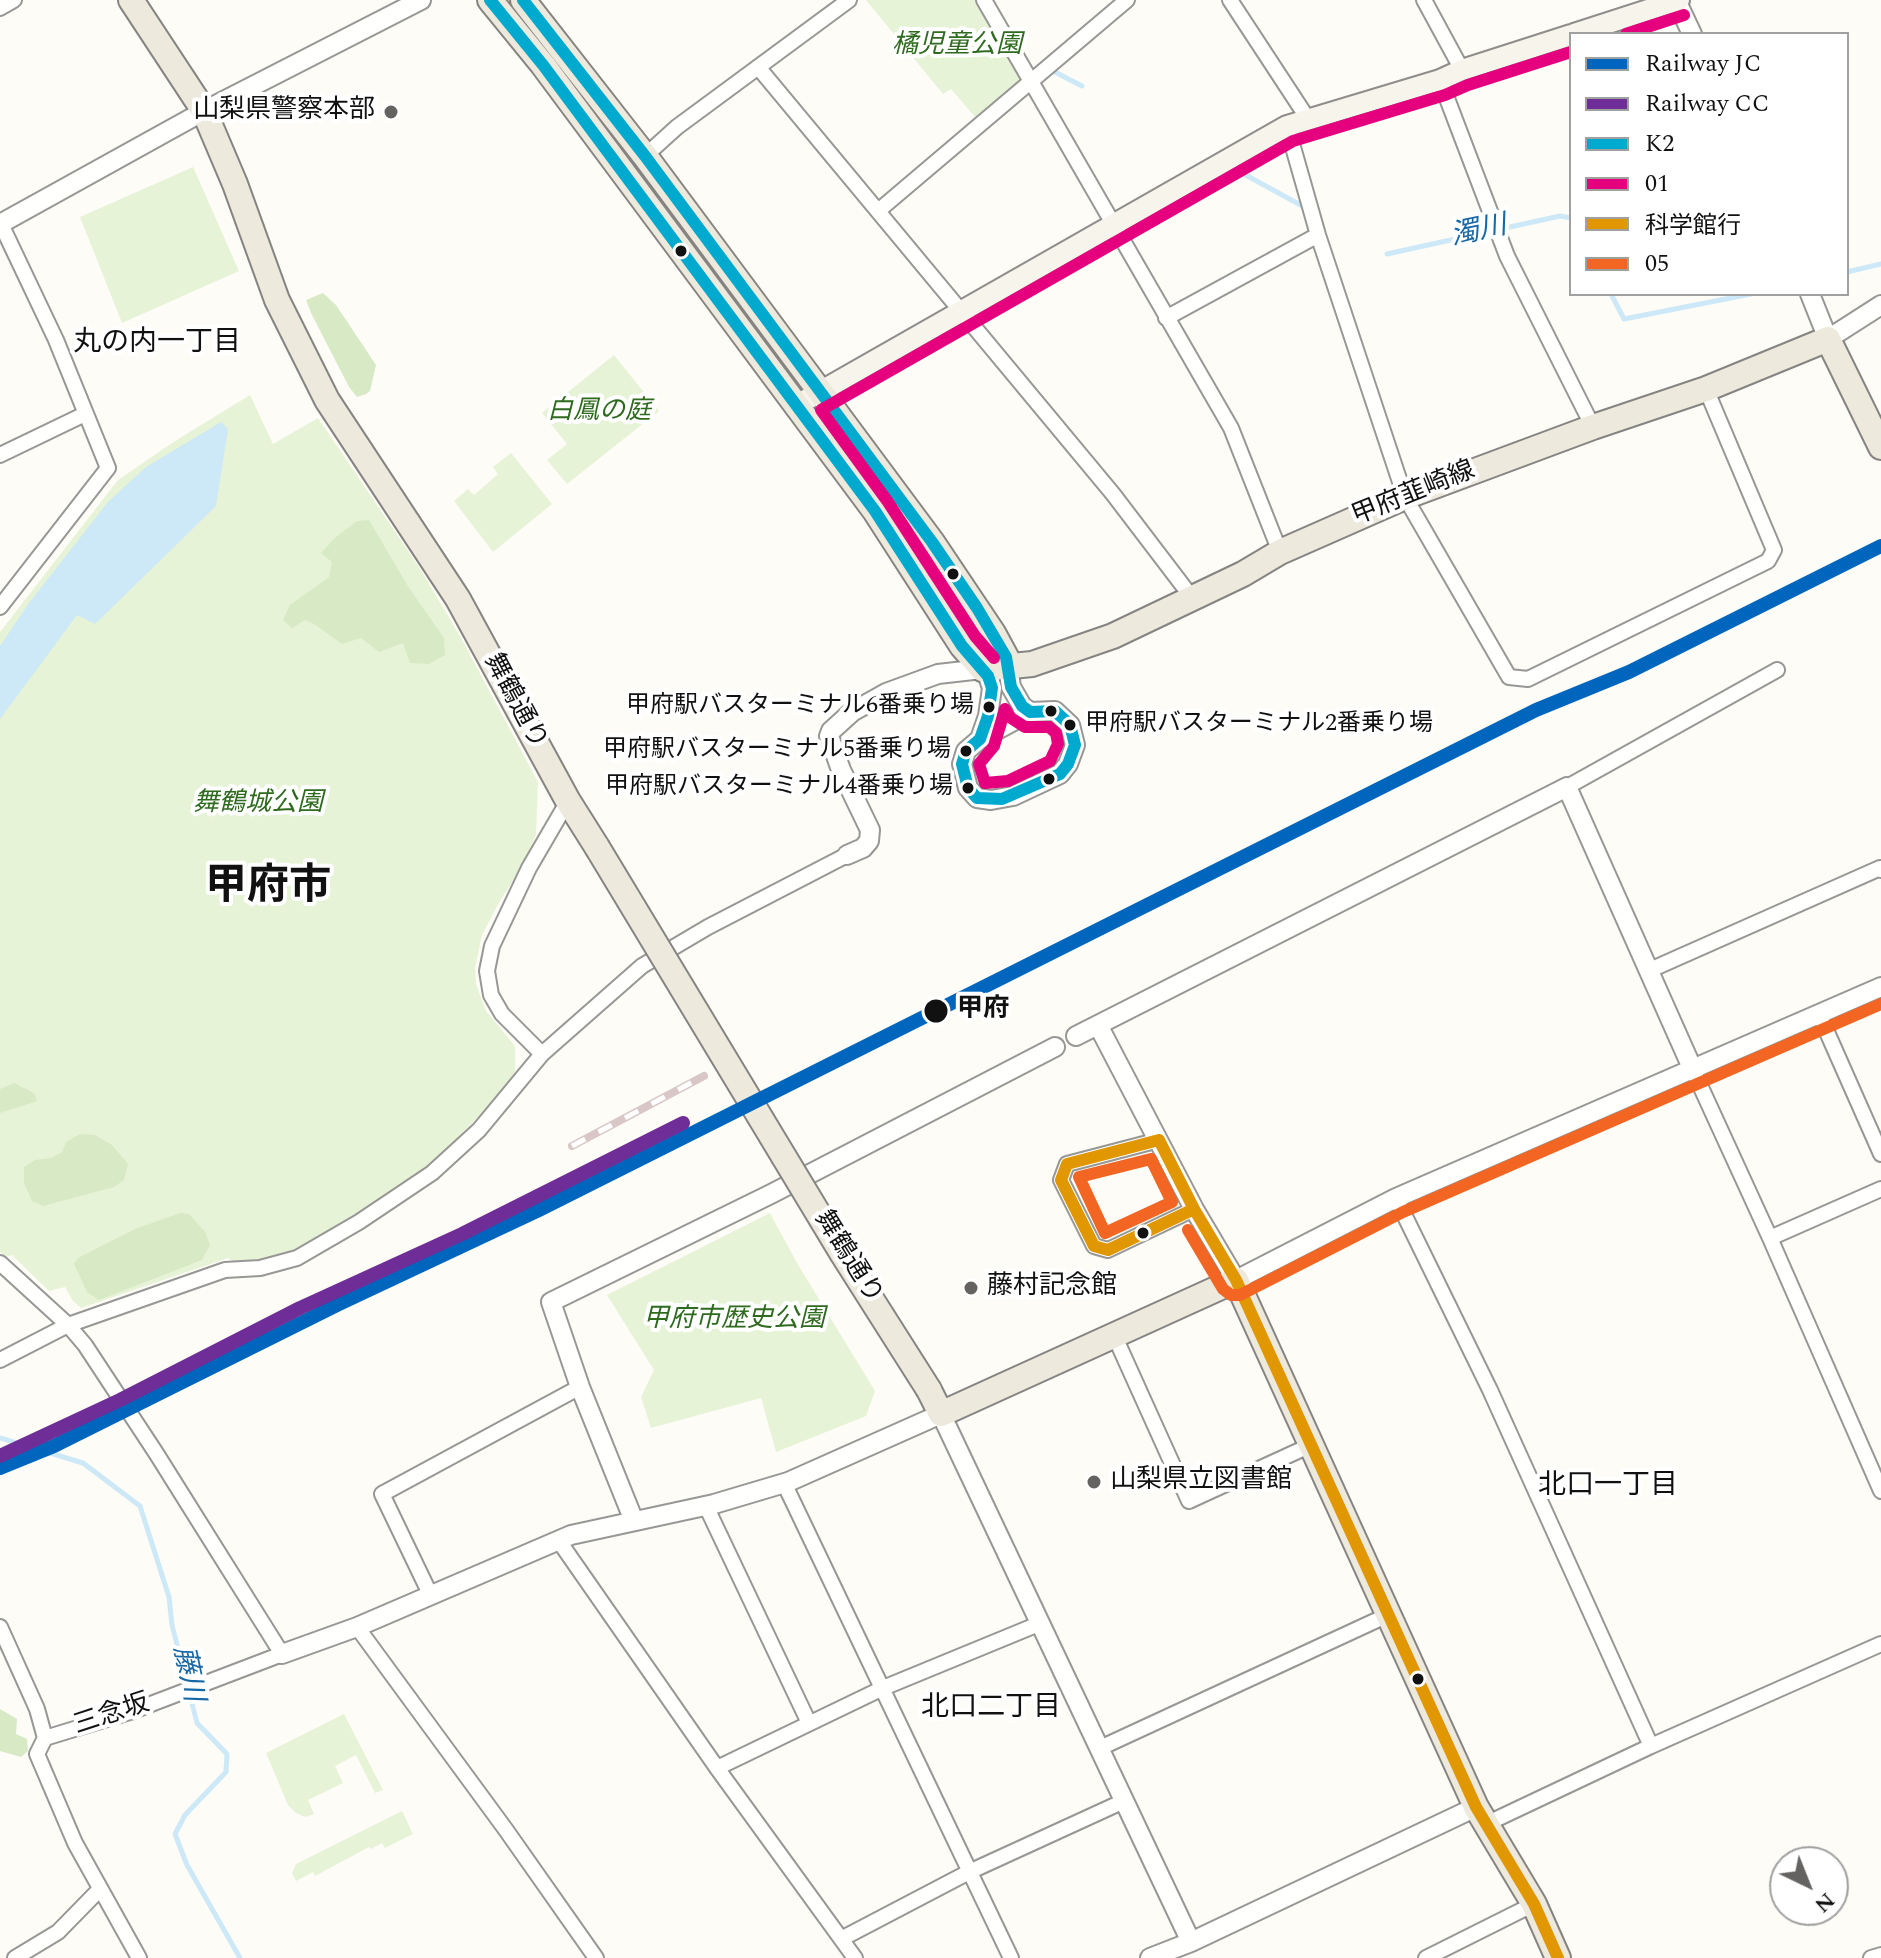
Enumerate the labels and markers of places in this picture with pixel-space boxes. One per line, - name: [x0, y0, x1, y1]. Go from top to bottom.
- place label: 山梨県警察本部: [193, 96, 375, 128]
- marker: 山梨県警察本部: [382, 103, 400, 121]
- unlabelled marker: [673, 243, 689, 259]
- unlabelled marker: [945, 566, 961, 582]
- place label: 甲府駅バスターミナル6番乗り場: [626, 693, 974, 721]
- marker: 甲府駅バスターミナル6番乗り場: [981, 699, 997, 715]
- unlabelled marker: [1043, 703, 1059, 719]
- place label: 甲府駅バスターミナル2番乗り場: [1085, 711, 1433, 739]
- marker: 甲府駅バスターミナル2番乗り場: [1062, 717, 1078, 733]
- place label: 甲府駅バスターミナル5番乗り場: [603, 737, 951, 765]
- marker: 甲府駅バスターミナル5番乗り場: [958, 743, 974, 759]
- unlabelled marker: [1041, 771, 1057, 787]
- place label: 甲府駅バスターミナル4番乗り場: [605, 774, 953, 802]
- marker: 甲府駅バスターミナル4番乗り場: [960, 780, 976, 796]
- place label: 甲府: [957, 995, 1009, 1027]
- marker: 甲府: [922, 997, 950, 1025]
- unlabelled marker: [1135, 1225, 1151, 1241]
- place label: 藤村記念館: [987, 1272, 1117, 1304]
- marker: 藤村記念館: [962, 1279, 980, 1297]
- place label: 山梨県立図書館: [1110, 1466, 1292, 1498]
- marker: 山梨県立図書館: [1085, 1473, 1103, 1491]
- unlabelled marker: [1410, 1671, 1426, 1687]

